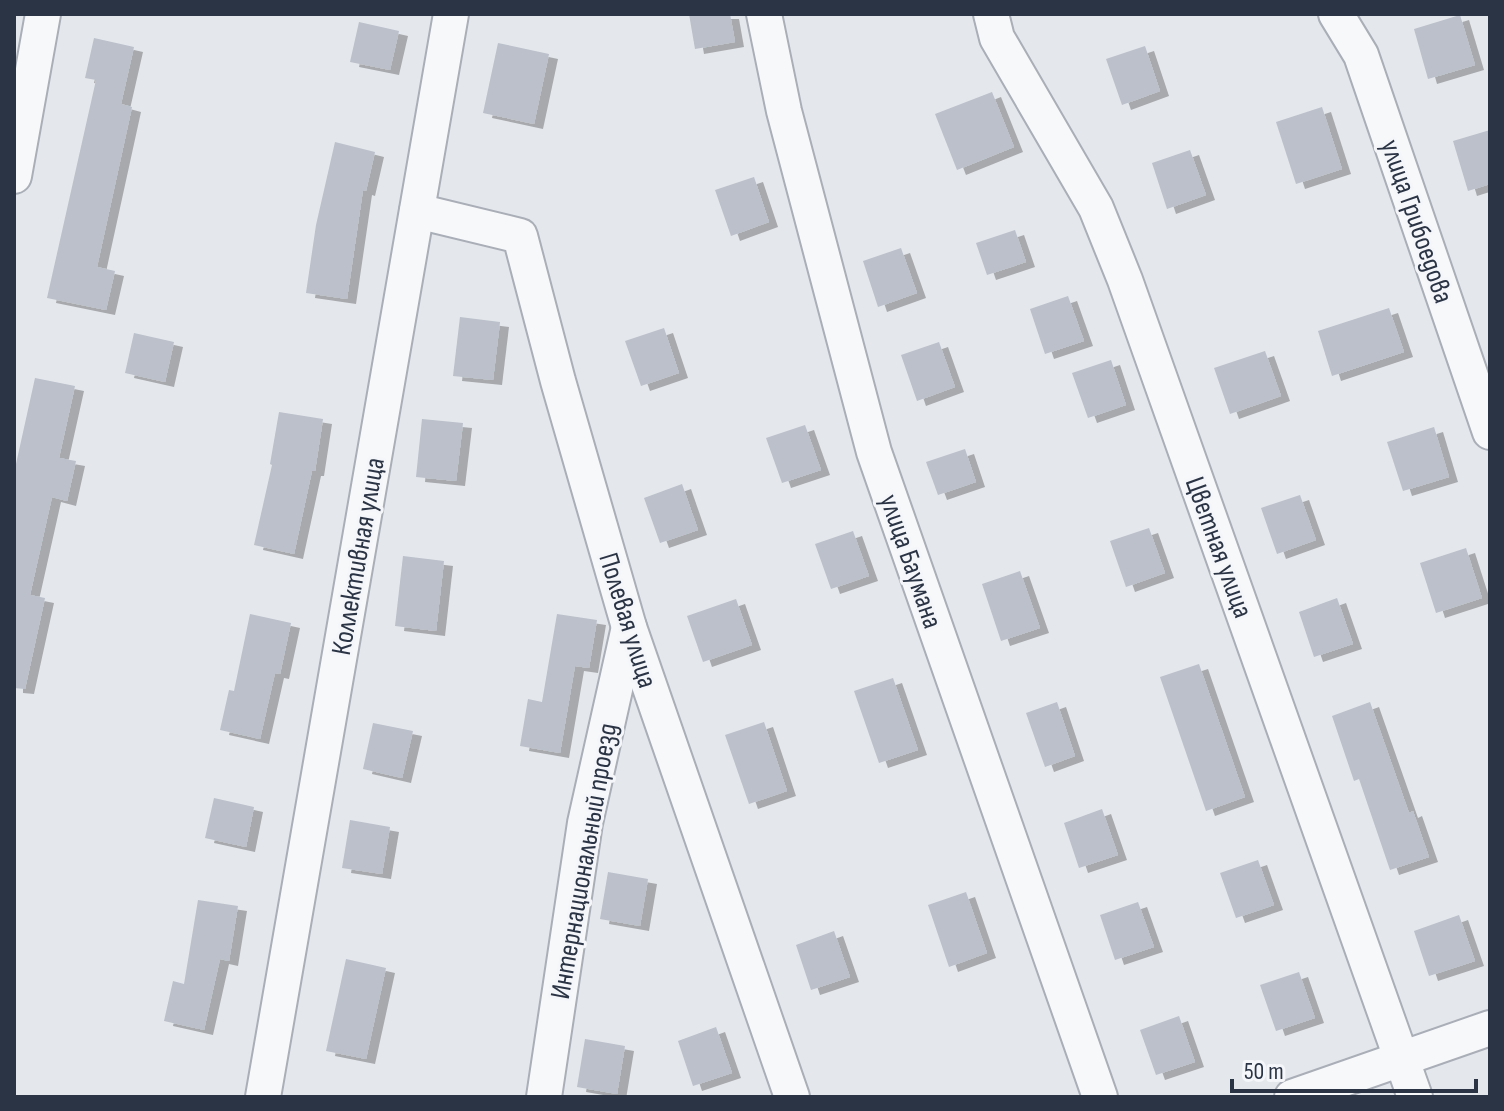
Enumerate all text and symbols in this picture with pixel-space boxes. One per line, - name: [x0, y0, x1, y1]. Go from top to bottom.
- street label: улица Грибоедова: [1373, 135, 1460, 308]
- street label: Коллективная улица: [325, 455, 392, 658]
- street label: Цветная улица: [1178, 473, 1259, 622]
- street label: улица Баумана: [872, 490, 949, 633]
- street label: Полевая улица: [591, 549, 664, 692]
- street label: Интернациональный проезд: [544, 721, 625, 1002]
- scale bar: [1232, 1043, 1476, 1093]
- text: 50 m: [1244, 1057, 1284, 1086]

